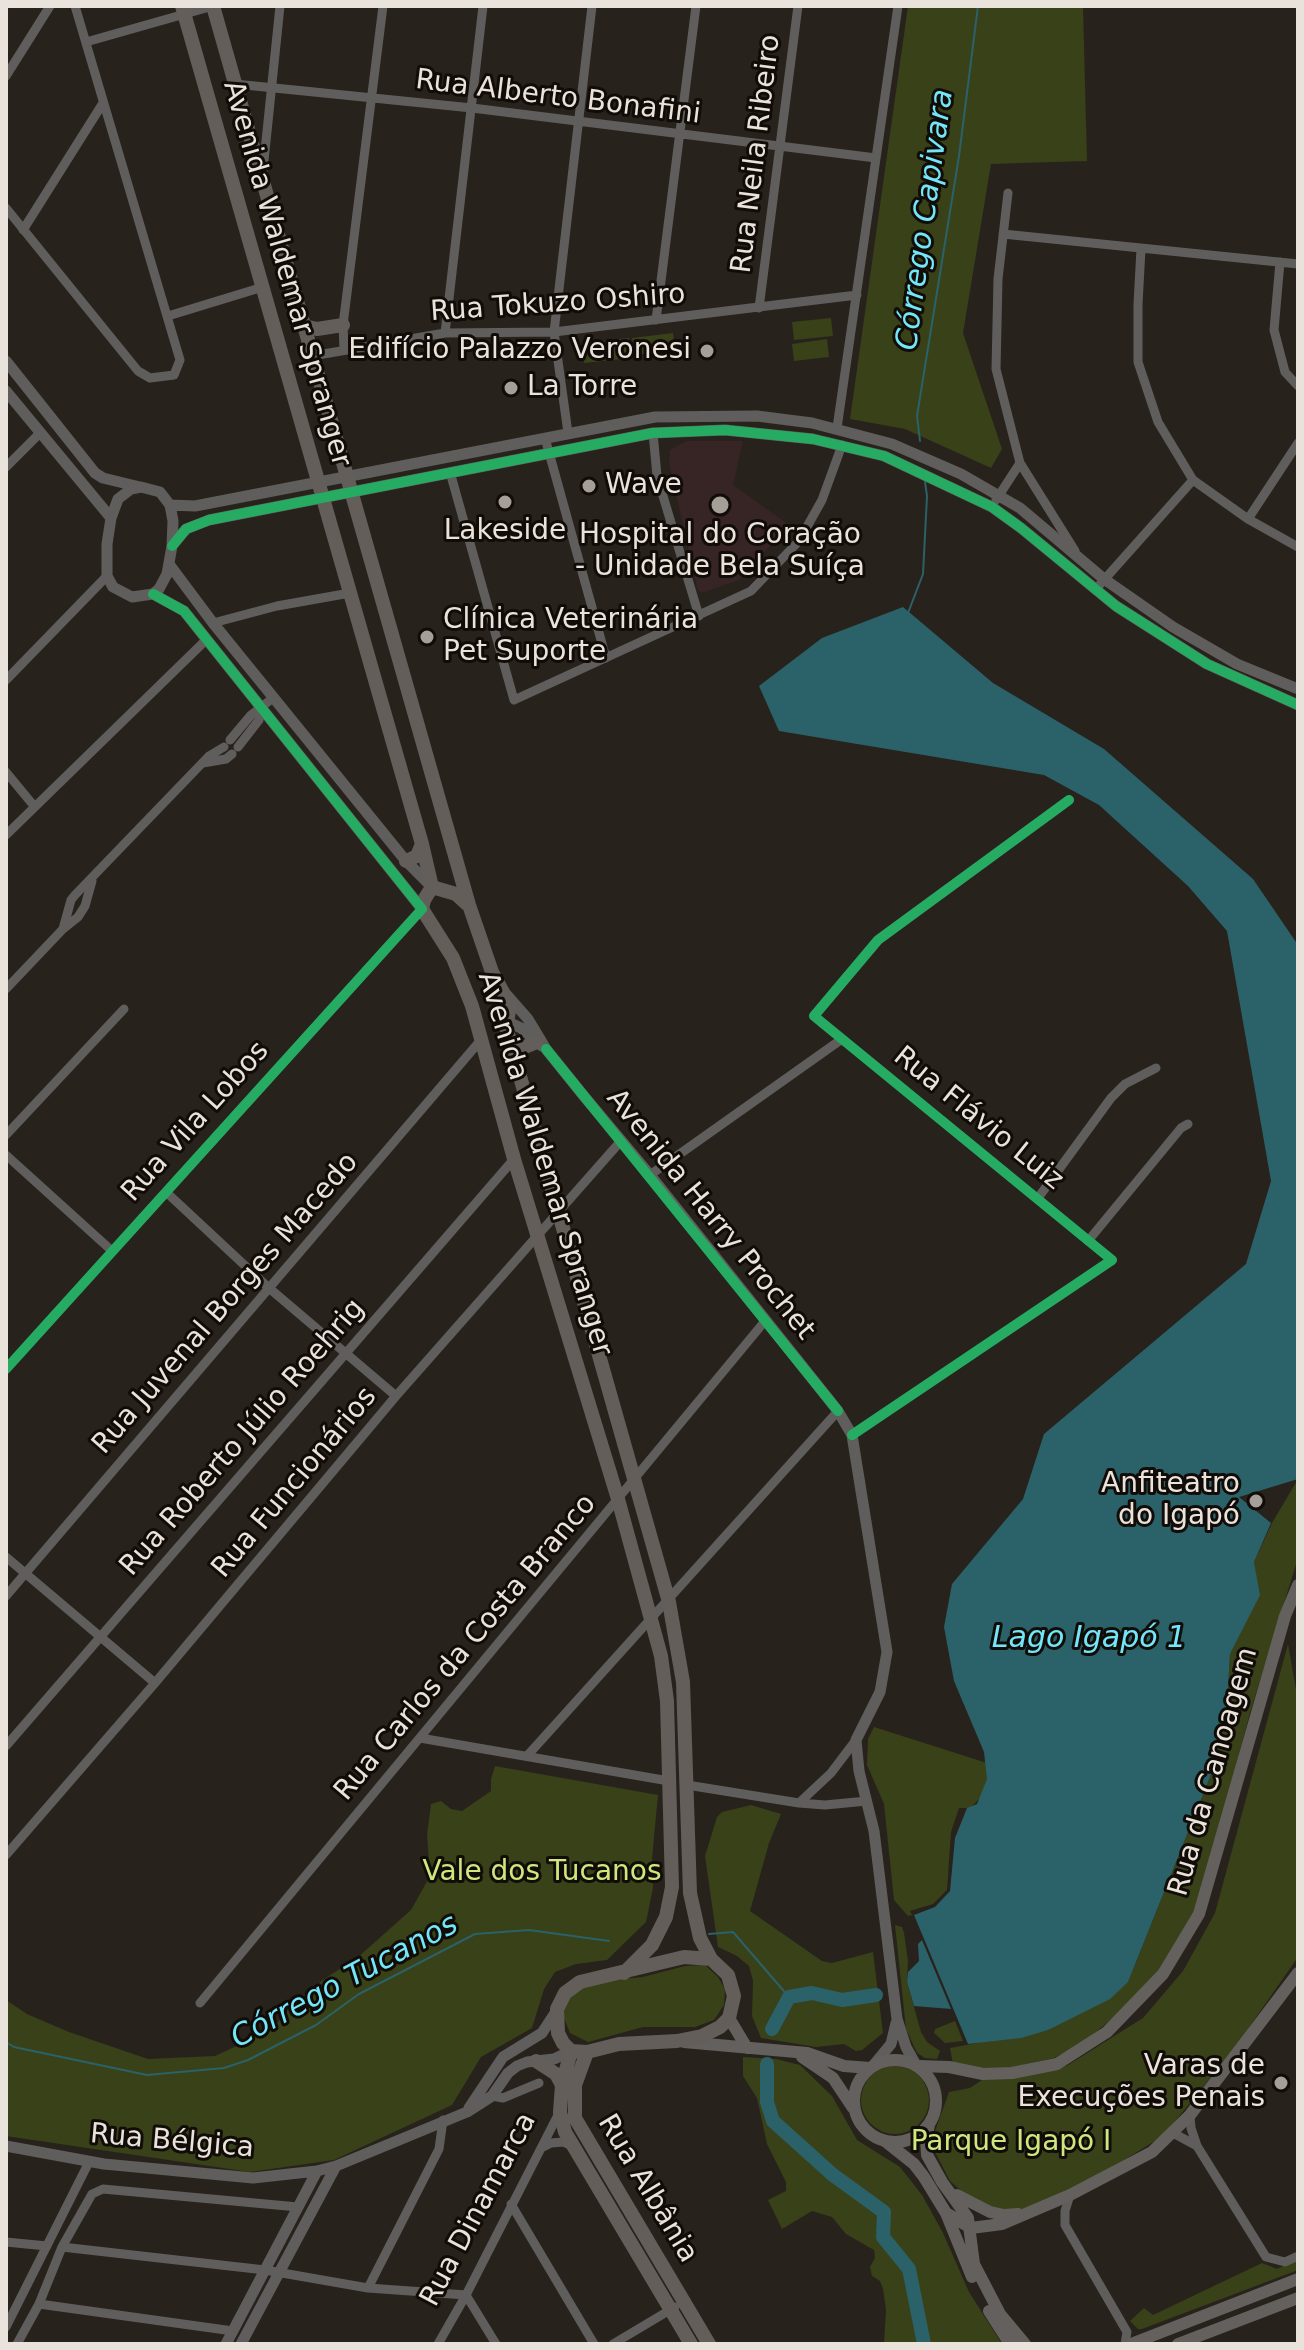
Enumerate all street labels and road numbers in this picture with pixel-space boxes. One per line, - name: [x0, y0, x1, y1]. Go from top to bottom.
- street label: Rua Neila Ribeiro: [726, 33, 788, 275]
- street label: Rua Alberto Bonafini: [414, 64, 702, 132]
- street label: Avenida Waldemar Spranger: [215, 77, 357, 471]
- street label: Rua Tokuzo Oshiro: [429, 278, 687, 330]
- street label: Avenida Waldemar Spranger: [469, 968, 619, 1360]
- street label: Rua Vila Lobos: [115, 1035, 277, 1209]
- street label: Rua Flávio Luiz: [886, 1040, 1070, 1198]
- street label: Avenida Harry Prochet: [599, 1083, 821, 1347]
- street label: Rua Juvenal Borges Macedo: [86, 1147, 366, 1461]
- street label: Rua Roberto Júlio Roehrig: [114, 1293, 372, 1583]
- street label: Rua Funcionários: [206, 1381, 384, 1585]
- street label: Rua Carlos da Costa Branco: [328, 1488, 604, 1808]
- street label: Rua da Canoagem: [1162, 1644, 1266, 1900]
- street label: Rua Dinamarca: [414, 2108, 544, 2312]
- street label: Rua Albânia: [590, 2109, 704, 2269]
- street label: Rua Bélgica: [89, 2118, 255, 2166]

